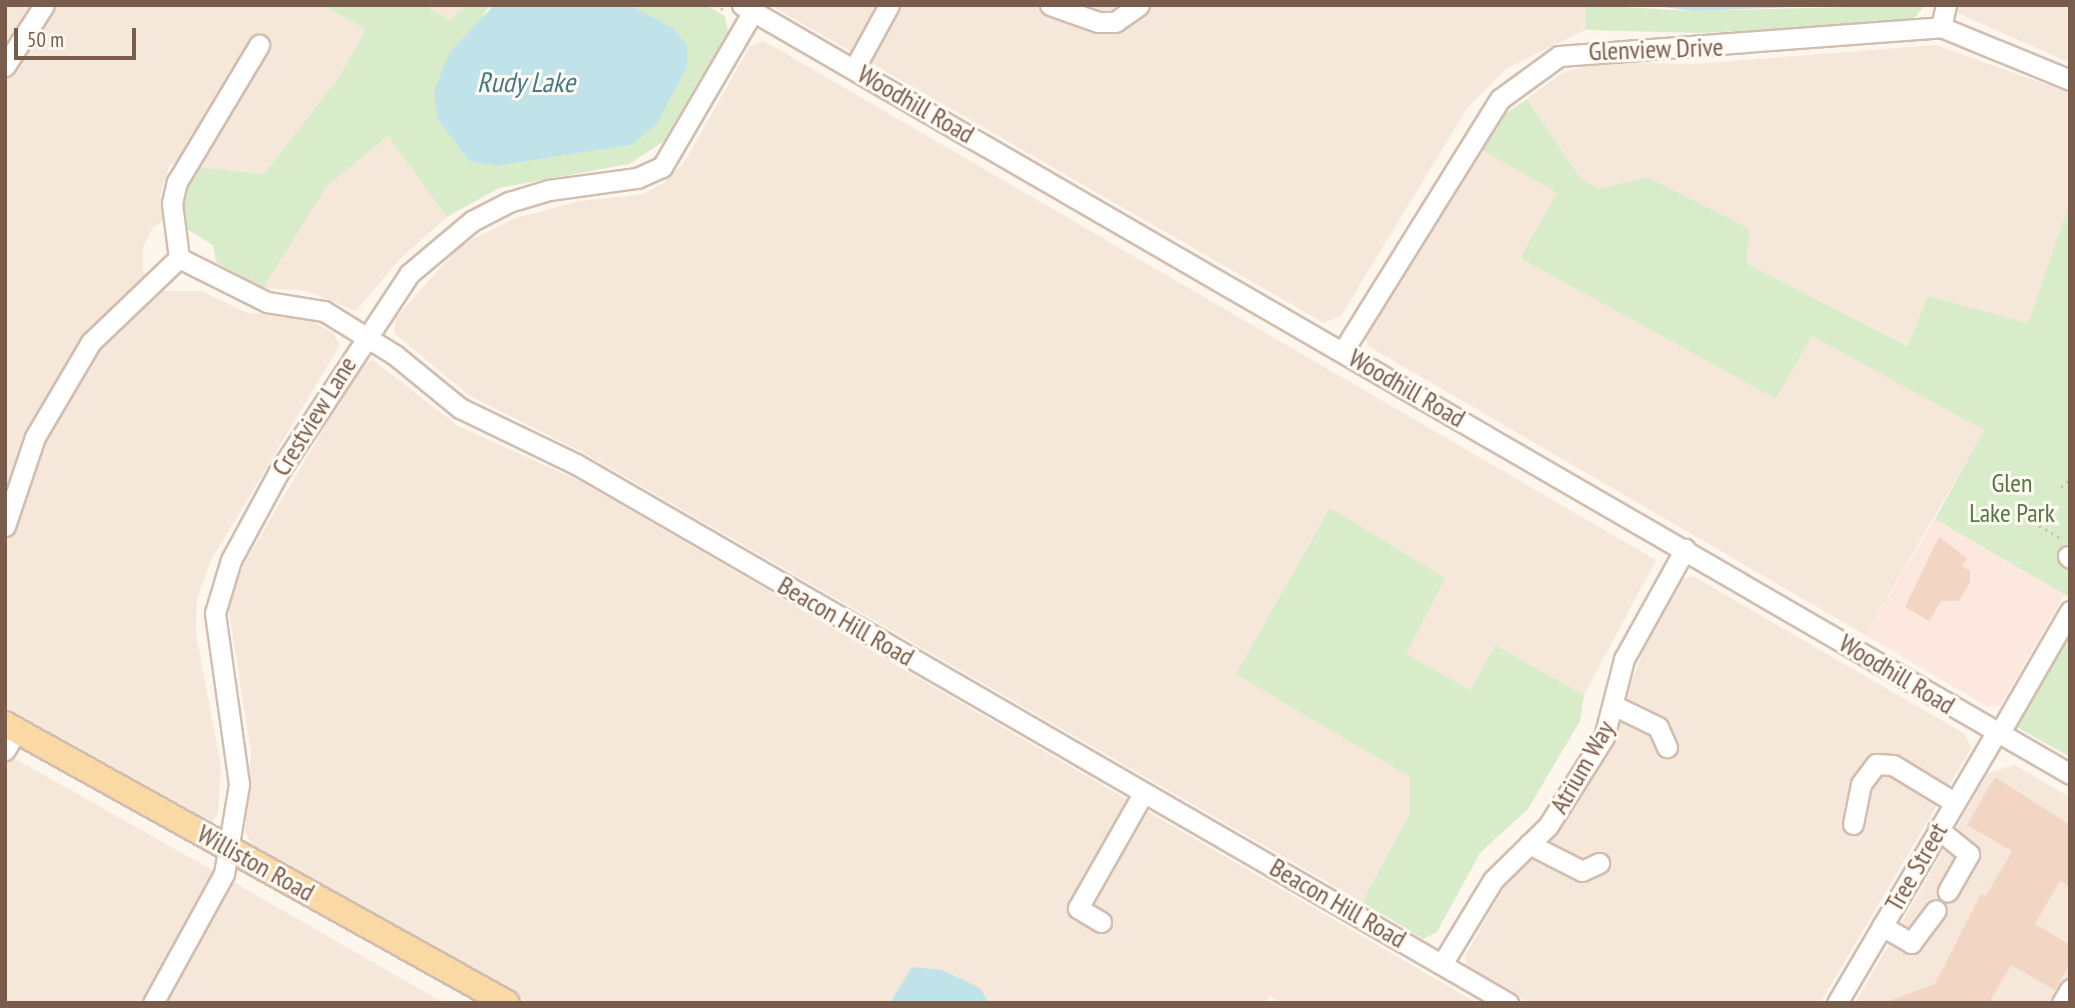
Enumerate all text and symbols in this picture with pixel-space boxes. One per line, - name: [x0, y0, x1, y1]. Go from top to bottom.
- scale bar: [18, 14, 140, 58]
- text: 50 m: [27, 26, 64, 53]
- street label: Glenview Drive: [1588, 31, 1724, 67]
- street label: Woodhill Road: [852, 58, 980, 150]
- water label: Rudy Lake: [477, 65, 575, 99]
- street label: Woodhill Road: [1343, 342, 1471, 434]
- street label: Crestview Lane: [265, 350, 363, 482]
- park label: Glen Lake Park: [1969, 467, 2055, 528]
- street label: Beacon Hill Road: [772, 570, 920, 672]
- street label: Woodhill Road: [1834, 627, 1960, 721]
- street label: Atrium Way: [1543, 715, 1621, 819]
- street label: Tree Street: [1878, 817, 1954, 917]
- street label: Williston Road: [192, 818, 320, 908]
- street label: Beacon Hill Road: [1264, 852, 1412, 954]

